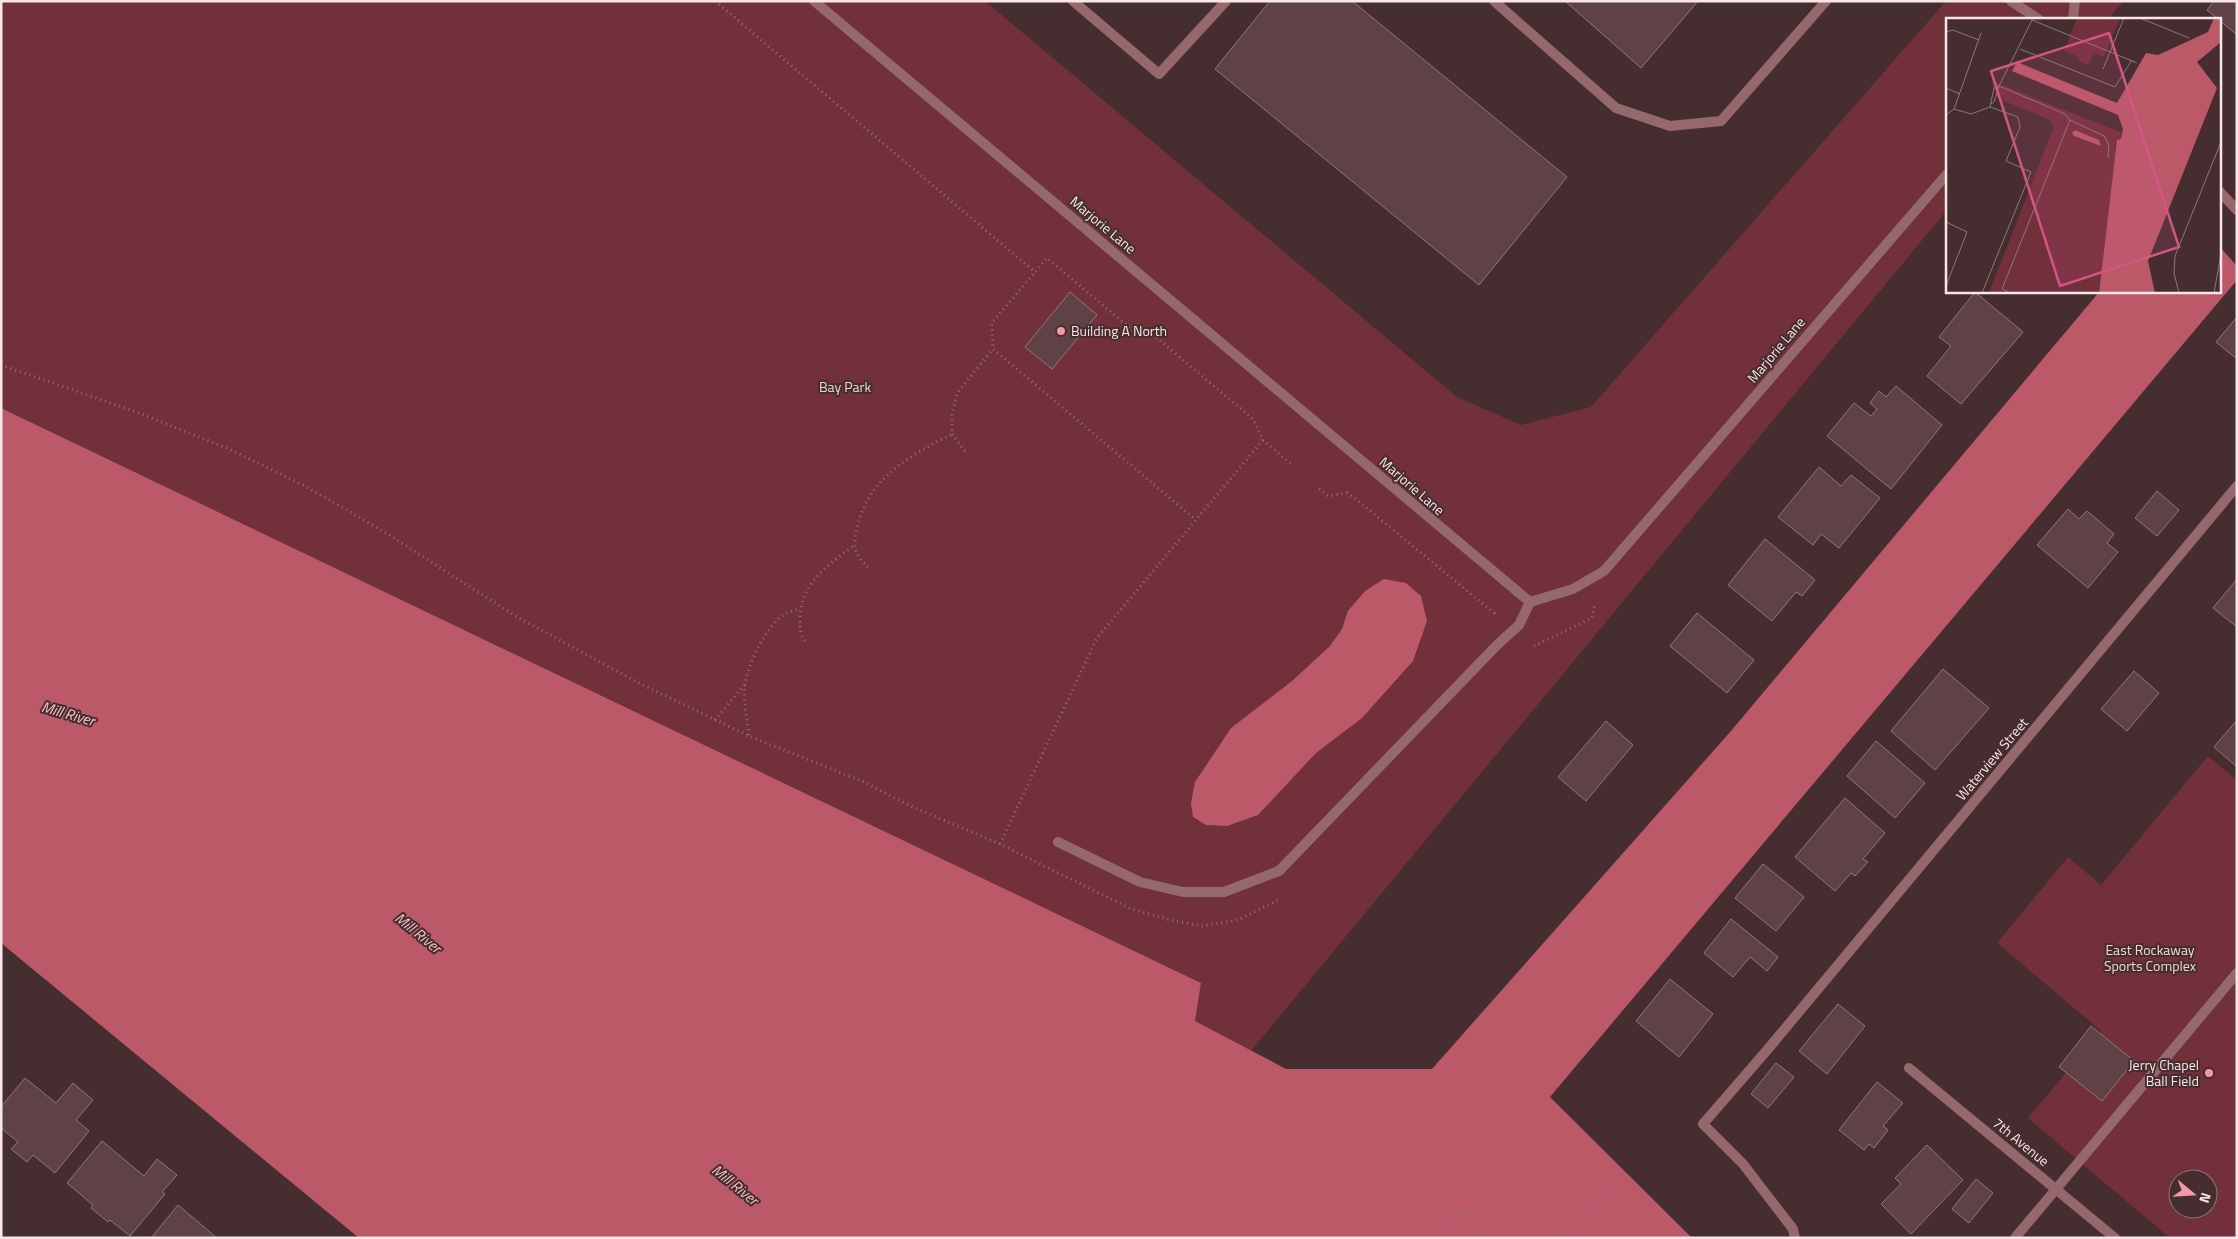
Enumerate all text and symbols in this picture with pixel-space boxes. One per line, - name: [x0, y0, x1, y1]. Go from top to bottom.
- inset map: [1946, 18, 2220, 292]
- street label: Marjorie Lane: [1066, 191, 1141, 259]
- street label: Marjorie Lane: [1742, 312, 1810, 387]
- place label: Building A North: [1071, 320, 1167, 341]
- marker: Building A North: [1055, 325, 1067, 337]
- park label: Bay Park: [819, 376, 871, 397]
- street label: Marjorie Lane: [1375, 451, 1450, 520]
- water label: Mill River: [39, 695, 100, 733]
- street label: Waterview Street: [1951, 713, 2033, 805]
- water label: Mill River: [390, 907, 448, 960]
- park label: East Rockaway Sports Complex: [2104, 939, 2197, 976]
- place label: Jerry Chapel Ball Field: [2129, 1054, 2199, 1091]
- marker: Jerry Chapel Ball Field: [2203, 1067, 2215, 1079]
- street label: 7th Avenue: [1989, 1112, 2054, 1171]
- water label: Mill River: [707, 1159, 765, 1212]
- north arrow: [2168, 1169, 2218, 1219]
- text: N: [2194, 1190, 2217, 1206]

